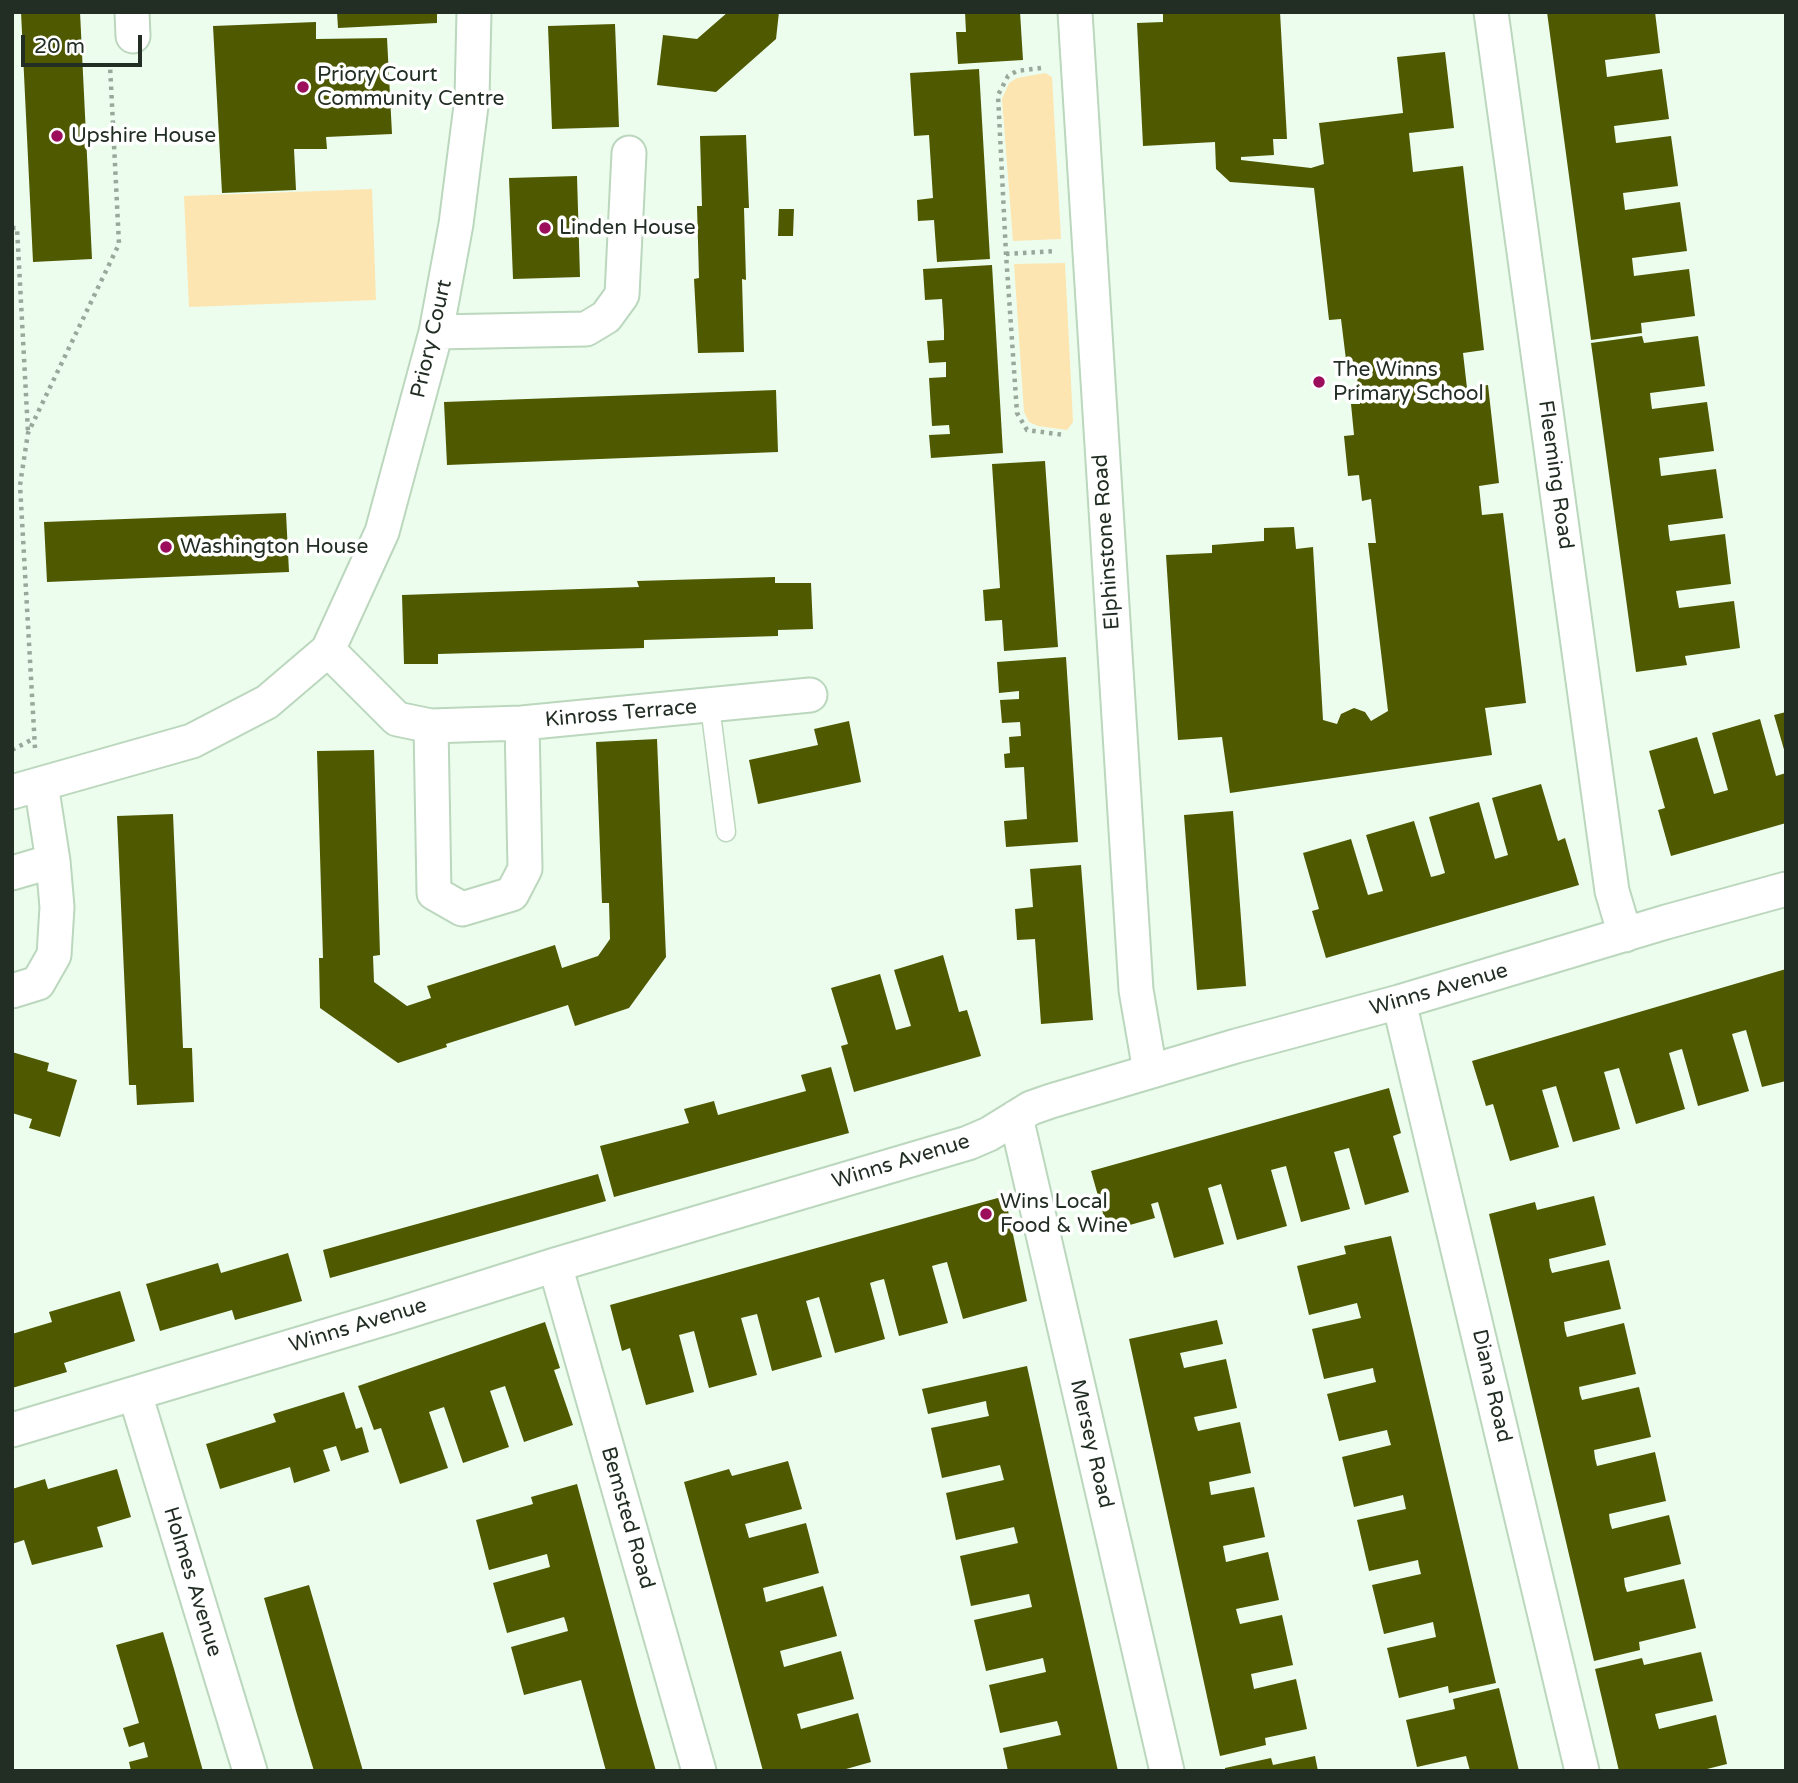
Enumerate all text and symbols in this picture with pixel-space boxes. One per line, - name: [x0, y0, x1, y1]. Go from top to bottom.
- scale bar: [24, 21, 145, 65]
- text: 20 m: [34, 34, 85, 59]
- place label: Priory Court Community Centre: [317, 62, 504, 112]
- marker: Priory Court Community Centre: [295, 79, 311, 95]
- place label: Upshire House: [71, 123, 216, 149]
- marker: Upshire House: [49, 128, 65, 144]
- place label: Linden House: [559, 215, 696, 241]
- marker: Linden House: [537, 220, 553, 236]
- street label: Priory Court: [406, 277, 458, 401]
- place label: The Winns Primary School: [1333, 357, 1484, 407]
- marker: The Winns Primary School: [1311, 374, 1327, 390]
- street label: Fleeming Road: [1532, 399, 1578, 551]
- street label: Elphinstone Road: [1088, 453, 1126, 631]
- place label: Washington House: [180, 534, 368, 560]
- marker: Washington House: [158, 539, 174, 555]
- street label: Kinross Terrace: [544, 695, 698, 733]
- street label: Winns Avenue: [1367, 958, 1511, 1022]
- street label: Winns Avenue: [829, 1129, 973, 1195]
- place label: Wins Local Food & Wine: [1000, 1189, 1128, 1239]
- marker: Wins Local Food & Wine: [978, 1206, 994, 1222]
- street label: Winns Avenue: [286, 1293, 430, 1359]
- street label: Diana Road: [1466, 1327, 1516, 1445]
- street label: Mersey Road: [1064, 1377, 1118, 1511]
- street label: Bemsted Road: [595, 1444, 659, 1592]
- street label: Holmes Avenue: [157, 1504, 227, 1660]

